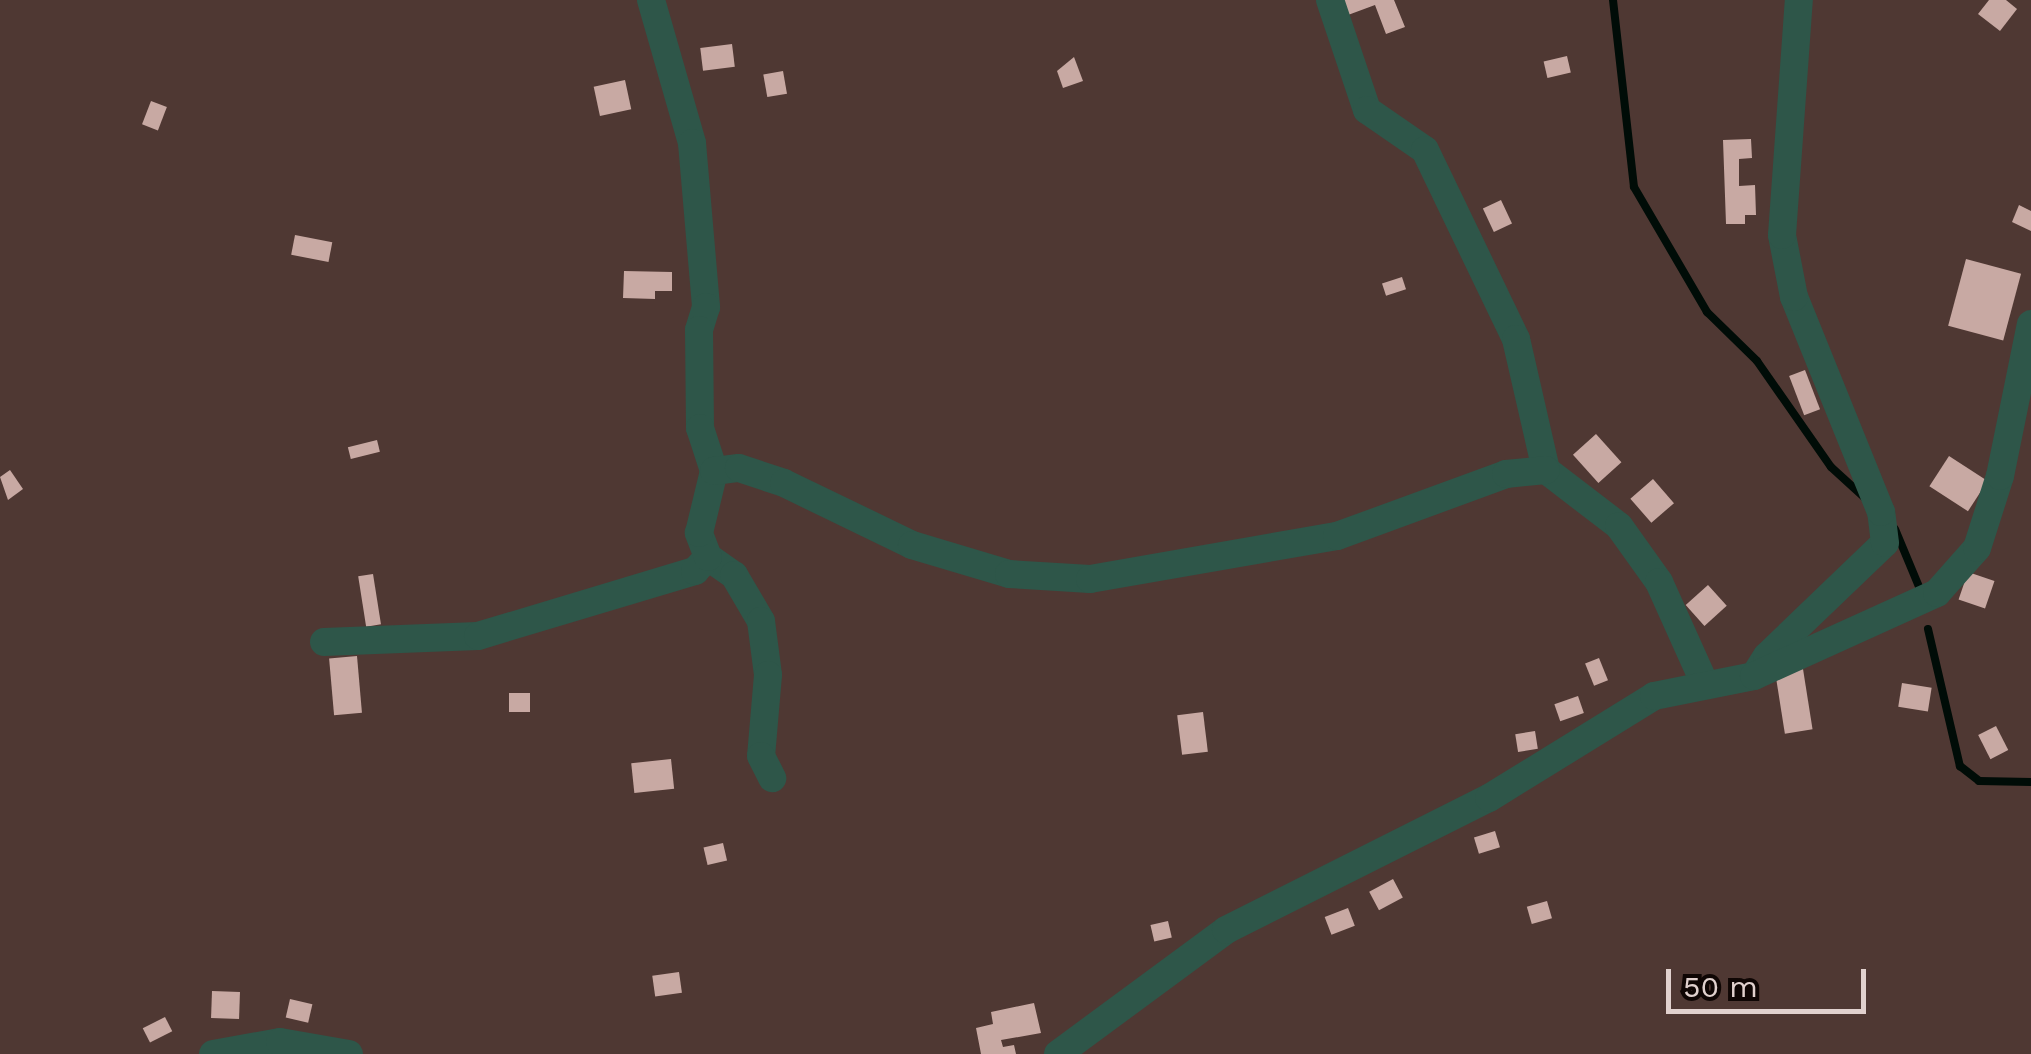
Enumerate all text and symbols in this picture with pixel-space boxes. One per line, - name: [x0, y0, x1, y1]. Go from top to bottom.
- scale bar: [1671, 949, 1871, 1011]
- text: 50 m: [1683, 969, 1758, 1004]

